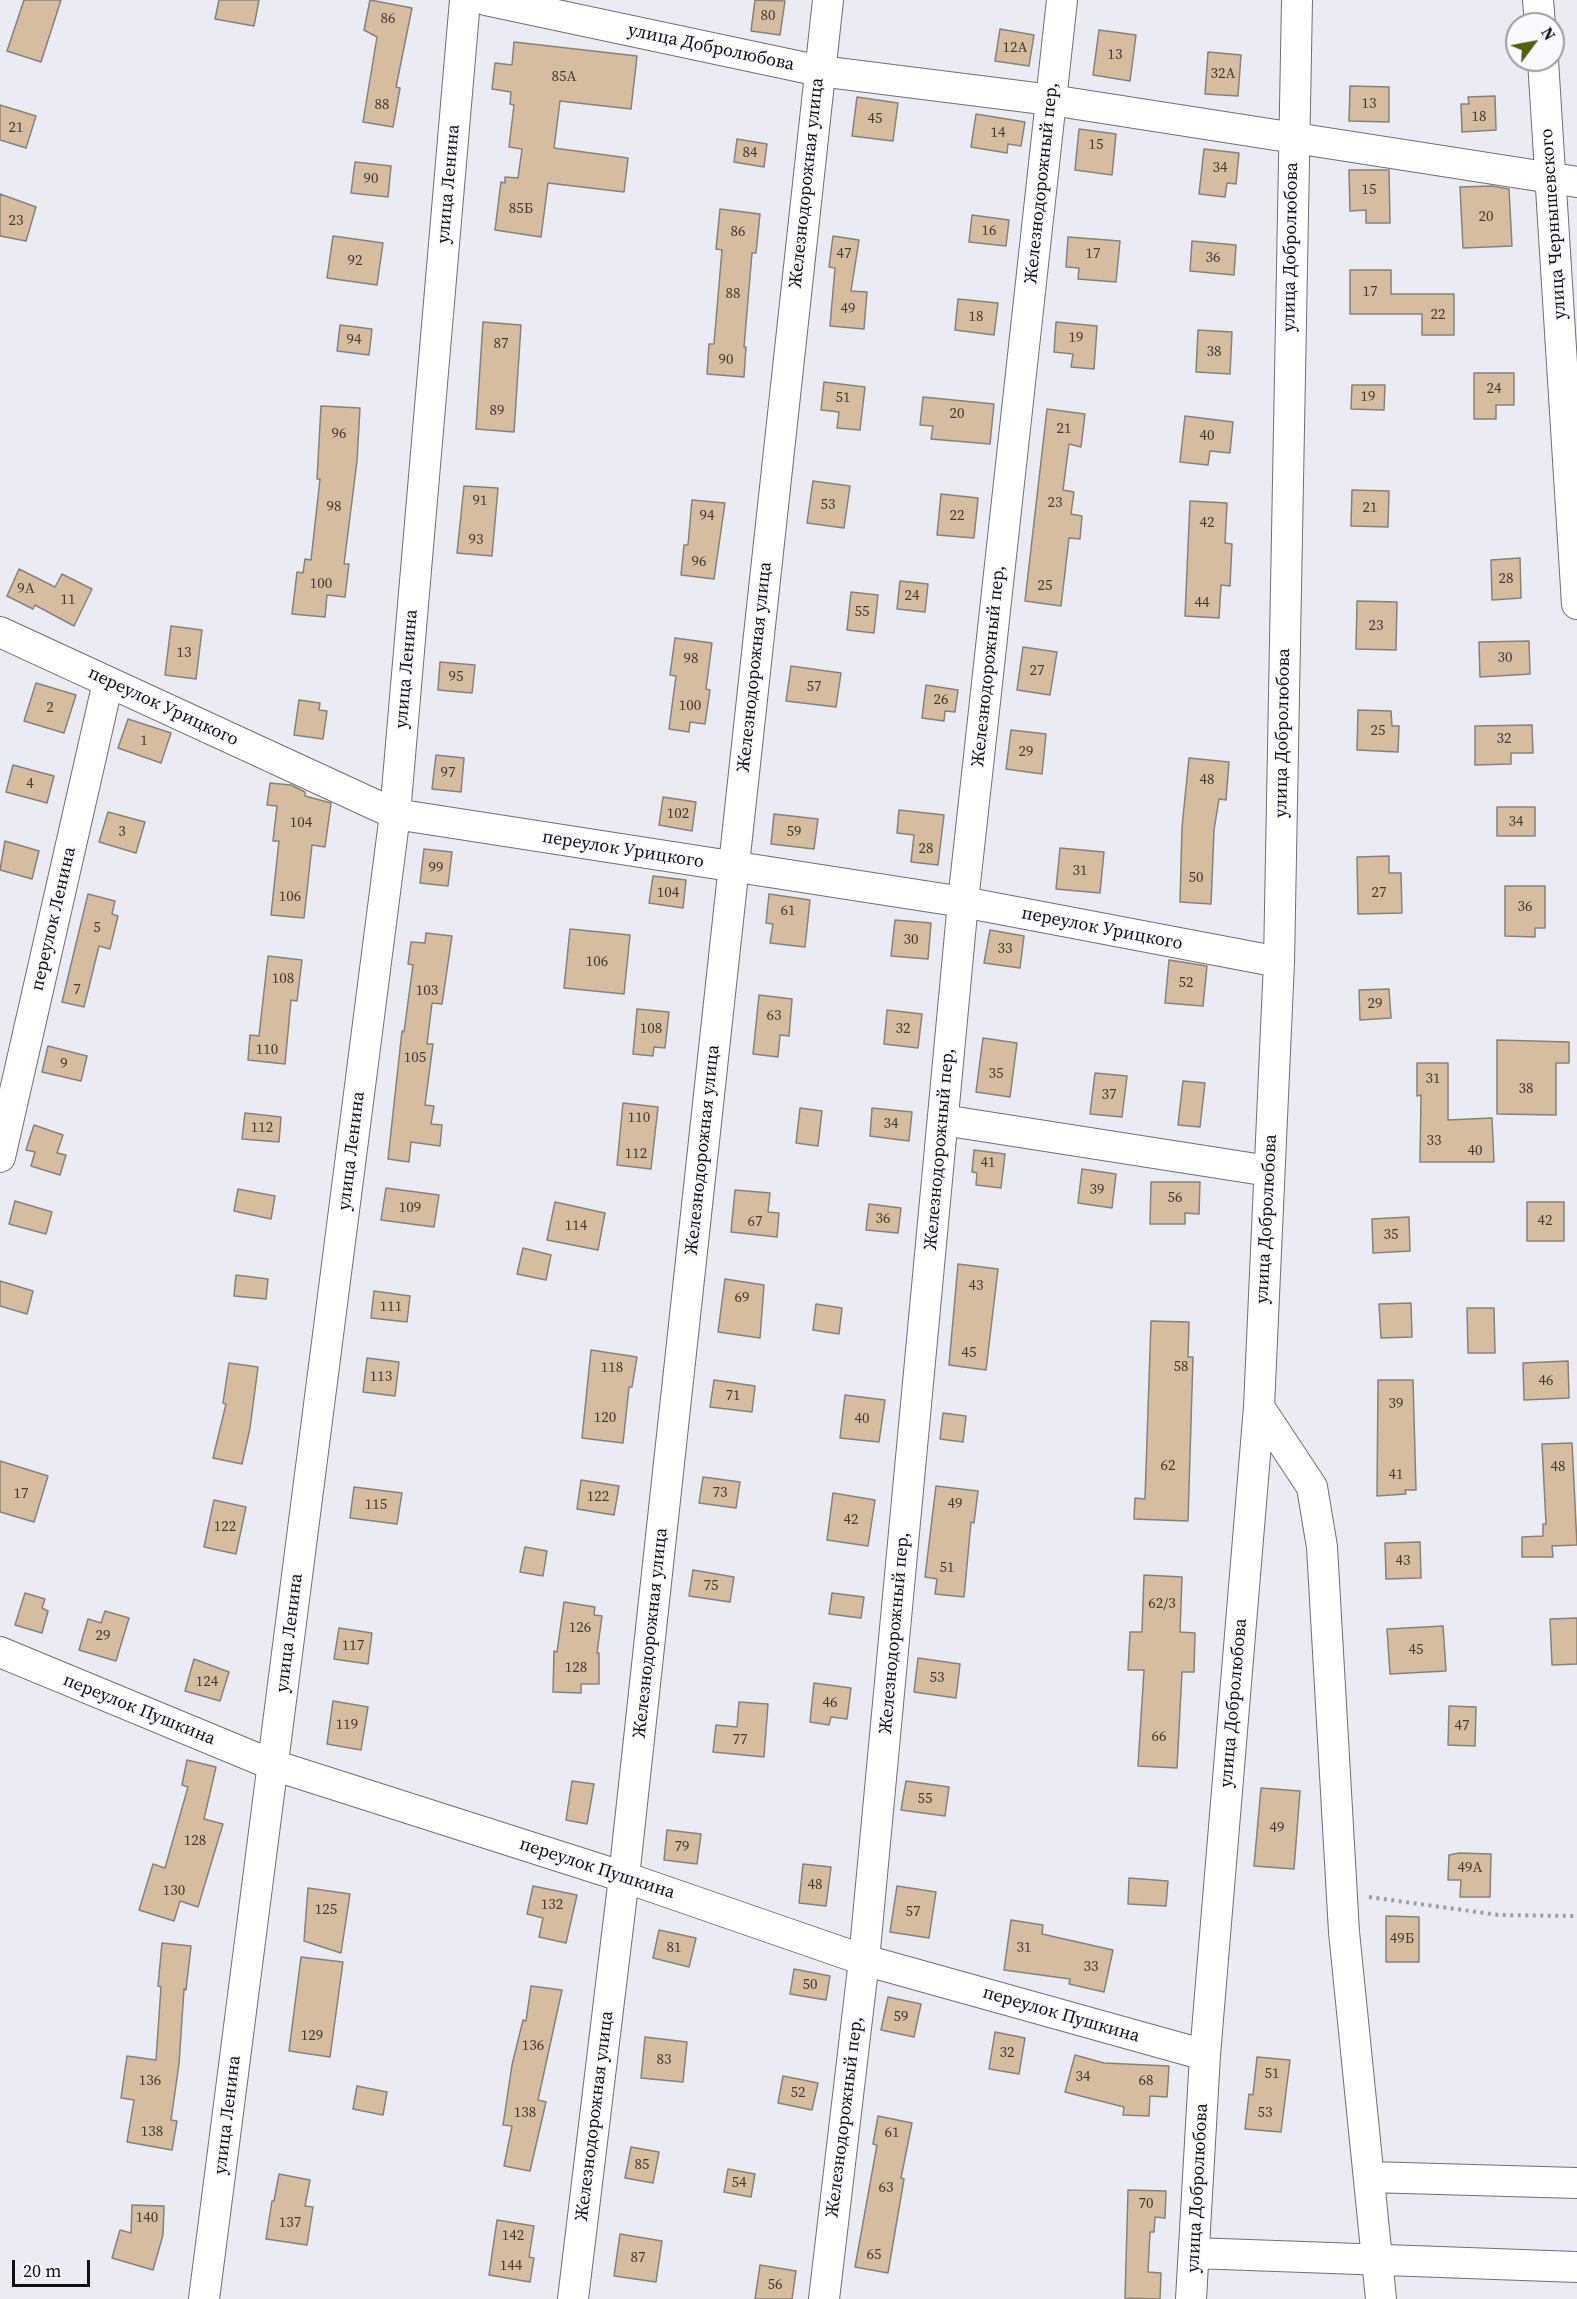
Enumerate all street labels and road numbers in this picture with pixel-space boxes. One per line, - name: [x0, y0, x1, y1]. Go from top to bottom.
- street label: улица Добролюбова: [626, 20, 796, 76]
- street label: Железнодорожная улица: [785, 77, 829, 289]
- street label: Железнодорожный пер,: [1021, 81, 1063, 285]
- street label: улица Ленина: [433, 123, 465, 245]
- street label: улица Чернышевского: [1537, 128, 1571, 320]
- street label: улица Добролюбова: [1279, 162, 1303, 332]
- street label: Железнодорожная улица: [733, 561, 777, 773]
- street label: Железнодорожный пер,: [968, 564, 1010, 768]
- street label: улица Ленина: [391, 608, 423, 730]
- street label: улица Добролюбова: [1271, 648, 1295, 818]
- street label: переулок Урицкого: [84, 663, 242, 751]
- street label: переулок Урицкого: [541, 827, 705, 873]
- street label: переулок Ленина: [27, 845, 81, 993]
- street label: переулок Урицкого: [1020, 903, 1184, 955]
- street label: Железнодорожная улица: [681, 1044, 725, 1256]
- street label: Железнодорожный пер,: [920, 1047, 960, 1251]
- street label: улица Ленина: [334, 1090, 370, 1212]
- street label: улица Добролюбова: [1252, 1134, 1282, 1304]
- street label: Железнодорожная улица: [629, 1527, 673, 1739]
- street label: Железнодорожный пер,: [875, 1531, 915, 1735]
- street label: улица Ленина: [272, 1572, 308, 1694]
- street label: улица Добролюбова: [1216, 1618, 1252, 1788]
- street label: переулок Пушкина: [60, 1670, 218, 1750]
- street label: переулок Пушкина: [516, 1834, 678, 1904]
- street label: переулок Пушкина: [980, 1982, 1142, 2048]
- street label: Железнодорожная улица: [571, 2010, 619, 2222]
- street label: Железнодорожный пер,: [822, 2015, 868, 2219]
- street label: улица Ленина: [210, 2054, 246, 2176]
- street label: улица Добролюбова: [1183, 2103, 1213, 2273]

